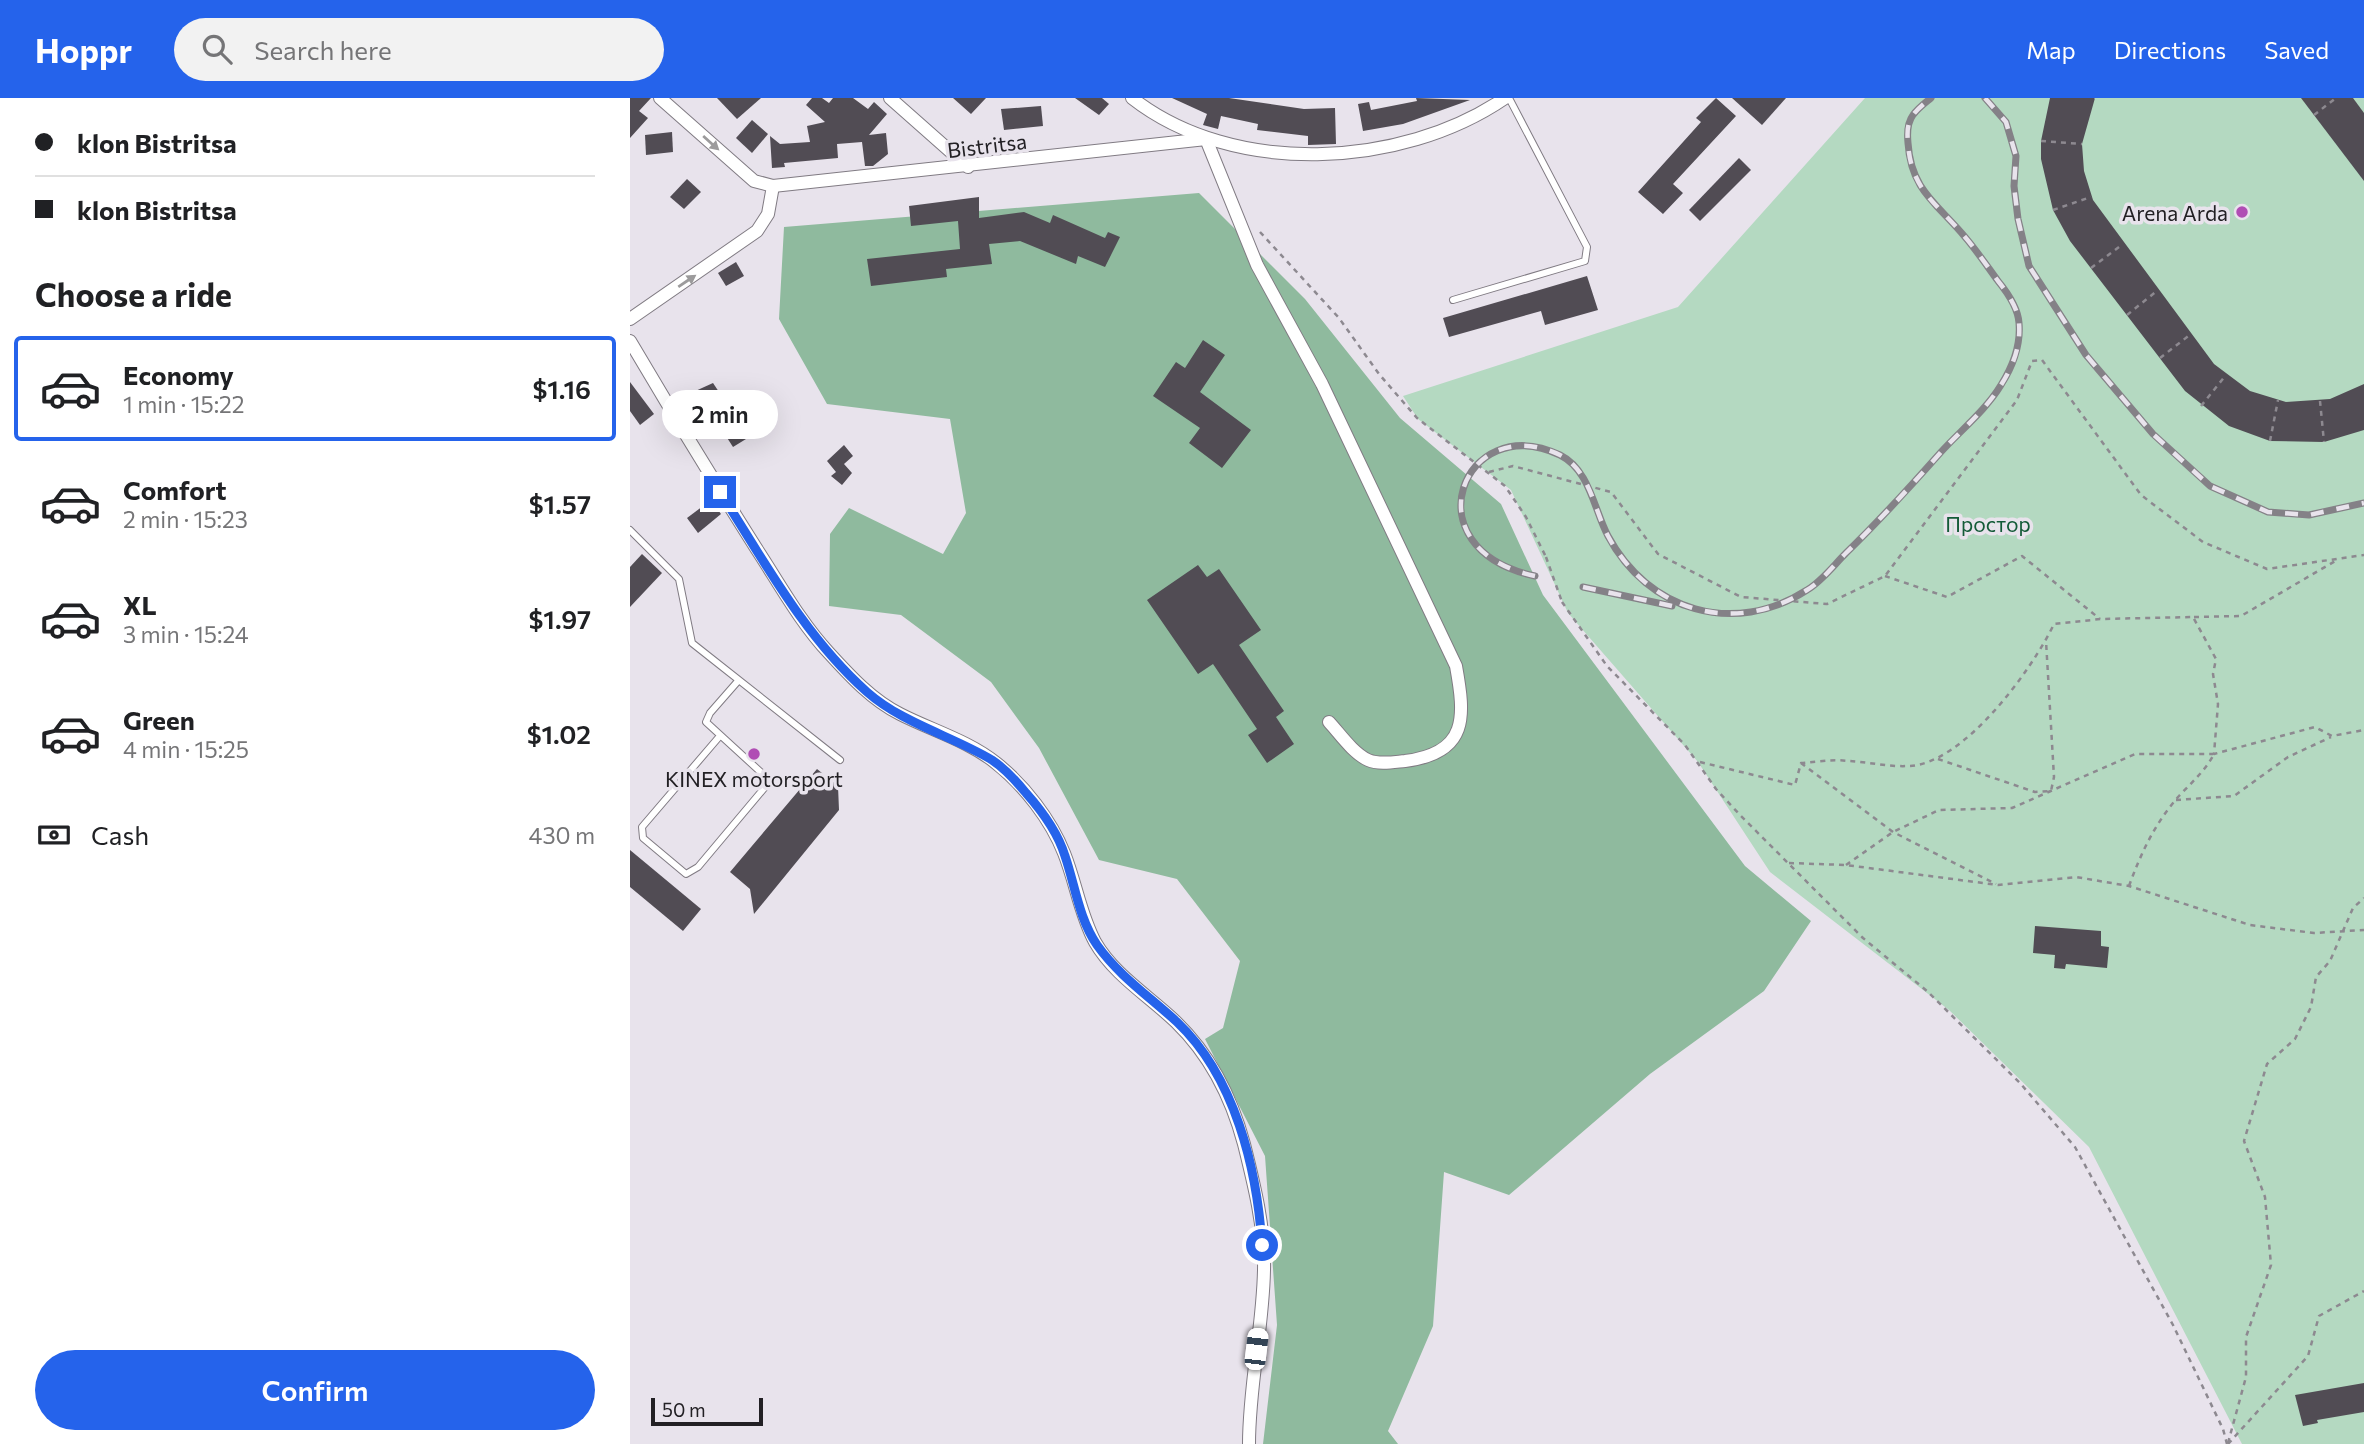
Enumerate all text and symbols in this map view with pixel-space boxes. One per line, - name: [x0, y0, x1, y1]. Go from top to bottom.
- search box: [174, 18, 664, 81]
- text: Hoppr: [35, 29, 132, 70]
- icon: search: [198, 30, 236, 68]
- text: Search here: [254, 34, 392, 65]
- text: Map: [2026, 35, 2076, 64]
- text: Directions: [2114, 35, 2226, 64]
- text: Saved: [2264, 35, 2329, 64]
- text: klon Bistritsa: [77, 127, 237, 158]
- street label: Bistritsa: [946, 128, 1028, 162]
- one-way arrow: [702, 135, 719, 151]
- text: klon Bistritsa: [77, 194, 237, 225]
- place label: Arena Arda: [2122, 200, 2228, 225]
- marker: Arena Arda: [2234, 204, 2250, 220]
- text: Choose a ride: [35, 274, 232, 314]
- one-way arrow: [677, 275, 696, 288]
- icon: car: [39, 357, 102, 420]
- text: Economy: [123, 359, 234, 390]
- text: $1.16: [532, 373, 591, 404]
- text: 1 min · 15:22: [123, 390, 245, 418]
- callout: 2 min: [662, 390, 778, 440]
- text: 2 min: [692, 400, 748, 428]
- icon: car: [39, 472, 102, 535]
- text: Comfort: [123, 474, 226, 505]
- route end: [704, 476, 736, 508]
- text: $1.57: [529, 488, 591, 519]
- text: 2 min · 15:23: [123, 505, 248, 533]
- park label: Простор: [1945, 511, 2031, 536]
- icon: car: [39, 587, 102, 650]
- text: XL: [123, 589, 157, 620]
- text: $1.97: [529, 603, 591, 634]
- text: 3 min · 15:24: [123, 620, 249, 648]
- icon: car: [39, 702, 102, 765]
- text: Green: [123, 704, 195, 735]
- text: $1.02: [527, 718, 591, 749]
- text: 4 min · 15:25: [123, 735, 249, 763]
- marker: KINEX motorsport: [746, 746, 762, 762]
- place label: KINEX motorsport: [665, 766, 843, 791]
- icon: cash: [35, 816, 73, 854]
- text: Cash: [91, 819, 149, 850]
- text: 430 m: [529, 821, 595, 849]
- route start: [1246, 1229, 1278, 1261]
- car: [1244, 1327, 1269, 1371]
- button: Confirm: [35, 1350, 595, 1430]
- scale bar: [651, 1395, 763, 1427]
- text: 50 m: [662, 1398, 706, 1421]

